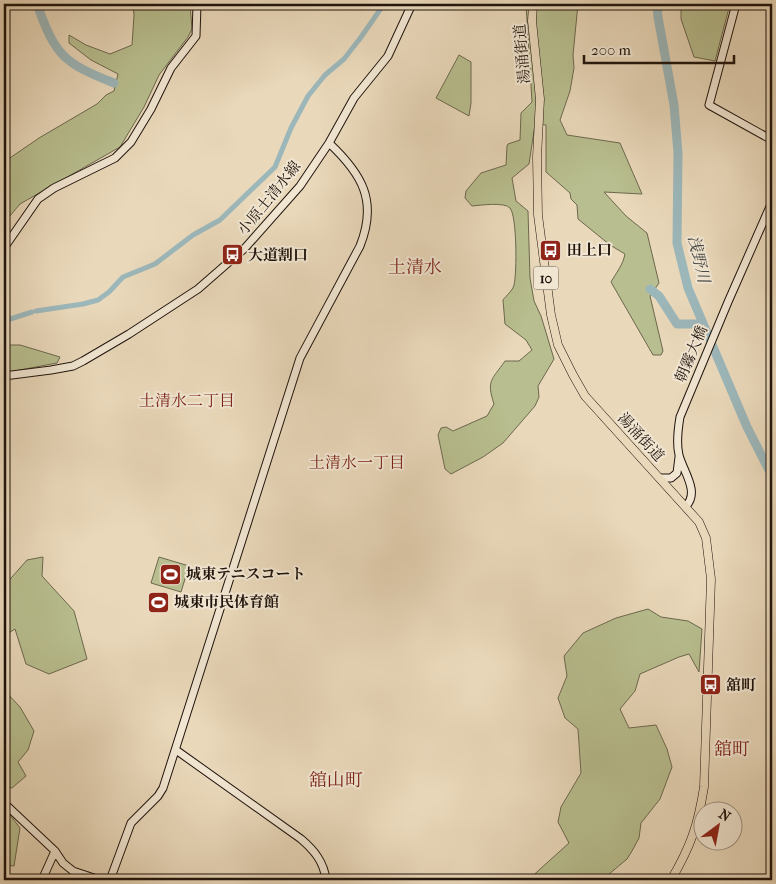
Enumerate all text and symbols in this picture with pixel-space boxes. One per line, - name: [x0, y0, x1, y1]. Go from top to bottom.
- street label: 湯涌街道: [510, 23, 534, 85]
- scale bar: [584, 32, 734, 64]
- text: 200 m: [591, 41, 631, 59]
- street label: 小原土清水線: [234, 157, 304, 239]
- water label: 浅野川: [684, 233, 714, 286]
- bus stop icon: 田上口: [539, 238, 563, 262]
- place label: 田上口: [567, 241, 612, 259]
- bus stop icon: 大道割口: [220, 243, 244, 267]
- place label: 大道割口: [248, 246, 308, 264]
- district label: 土清水: [388, 257, 442, 278]
- road number: 10: [534, 266, 558, 290]
- street label: 朝霧大橋: [671, 323, 711, 385]
- district label: 土清水二丁目: [139, 391, 235, 410]
- street label: 湯涌街道: [614, 409, 668, 465]
- district label: 土清水一丁目: [309, 453, 405, 472]
- sports icon: 城東テニスコート: [158, 562, 182, 586]
- place label: 城東テニスコート: [186, 565, 305, 583]
- sports icon: 城東市民体育館: [146, 590, 170, 614]
- place label: 城東市民体育館: [174, 593, 279, 611]
- bus stop icon: 舘町: [698, 673, 722, 697]
- place label: 舘町: [726, 676, 756, 694]
- district label: 舘町: [714, 739, 750, 760]
- district label: 舘山町: [309, 770, 363, 791]
- north arrow: [694, 802, 744, 852]
- text: N: [716, 805, 734, 826]

